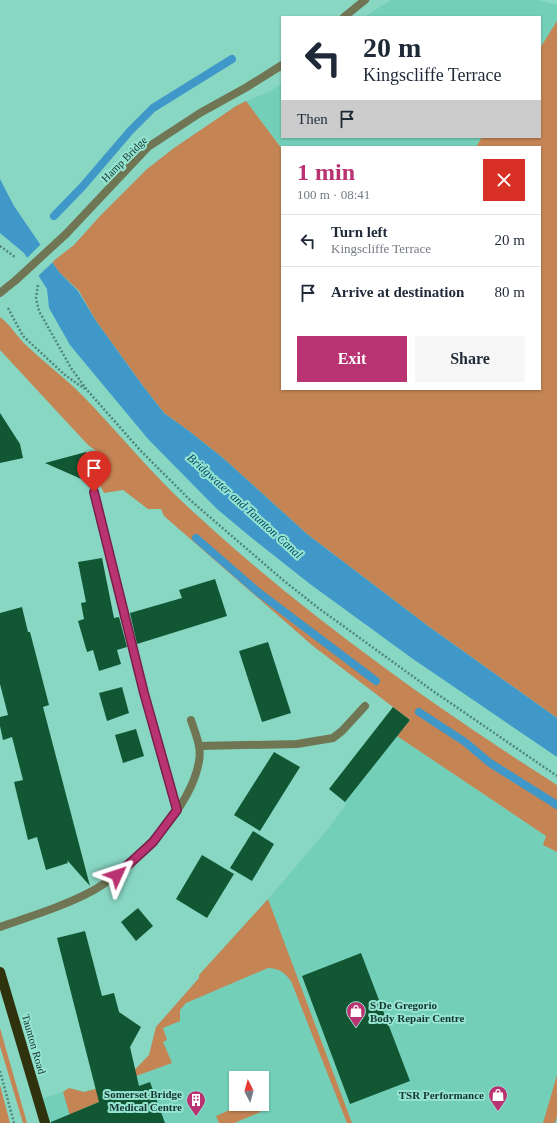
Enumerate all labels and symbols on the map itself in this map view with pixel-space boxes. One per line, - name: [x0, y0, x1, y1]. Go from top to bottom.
- street label: Hamp Bridge: [99, 134, 149, 184]
- pin: [77, 451, 111, 492]
- water label: Bridgwater and Taunton Canal: [185, 451, 306, 562]
- position arrow: [96, 854, 138, 896]
- place label: S De Gregorio Body Repair Centre: [370, 999, 464, 1024]
- shop icon: S De Gregorio Body Repair Centre: [345, 1000, 367, 1028]
- street label: Taunton Road: [20, 1013, 48, 1076]
- north arrow: [229, 1071, 269, 1111]
- shop icon: TSR Performance: [487, 1084, 509, 1112]
- place label: Somerset Bridge Medical Centre: [104, 1088, 182, 1113]
- building icon: Somerset Bridge Medical Centre: [185, 1089, 207, 1117]
- place label: TSR Performance: [399, 1089, 484, 1101]

